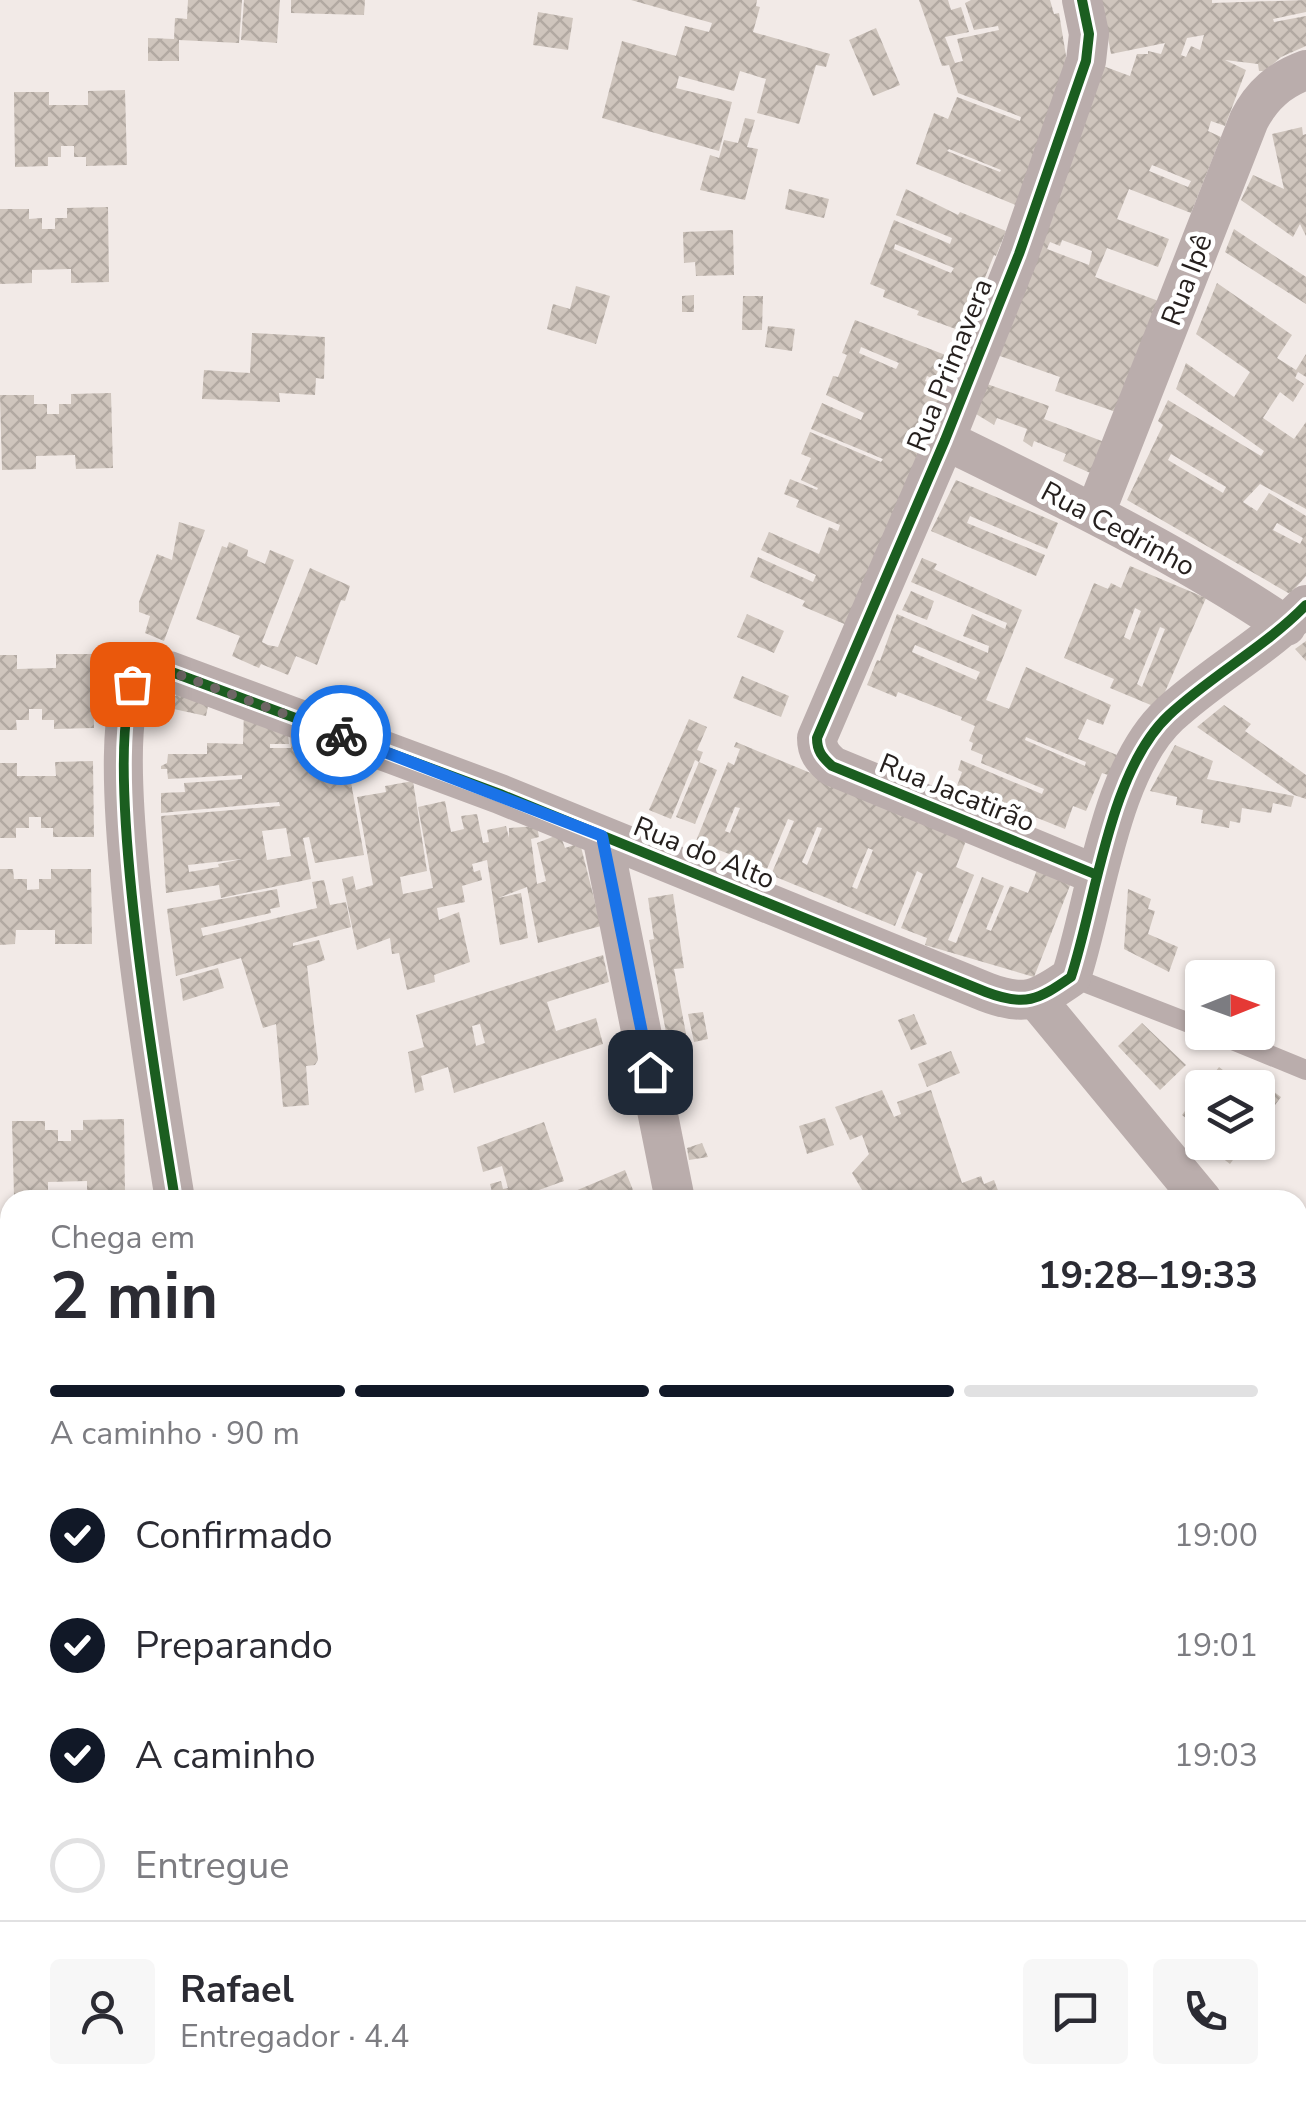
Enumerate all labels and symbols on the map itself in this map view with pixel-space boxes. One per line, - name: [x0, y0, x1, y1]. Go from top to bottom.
- street label: Rua Ipê: [1152, 229, 1222, 331]
- street label: Rua Primavera: [898, 273, 1002, 457]
- street label: Rua Cedrinho: [1034, 472, 1202, 586]
- pin: [90, 642, 175, 727]
- courier: [291, 685, 391, 785]
- street label: Rua Jacatirão: [874, 745, 1040, 841]
- street label: Rua do Alto: [628, 807, 780, 899]
- north arrow: [1185, 960, 1275, 1050]
- pin: [608, 1030, 693, 1115]

